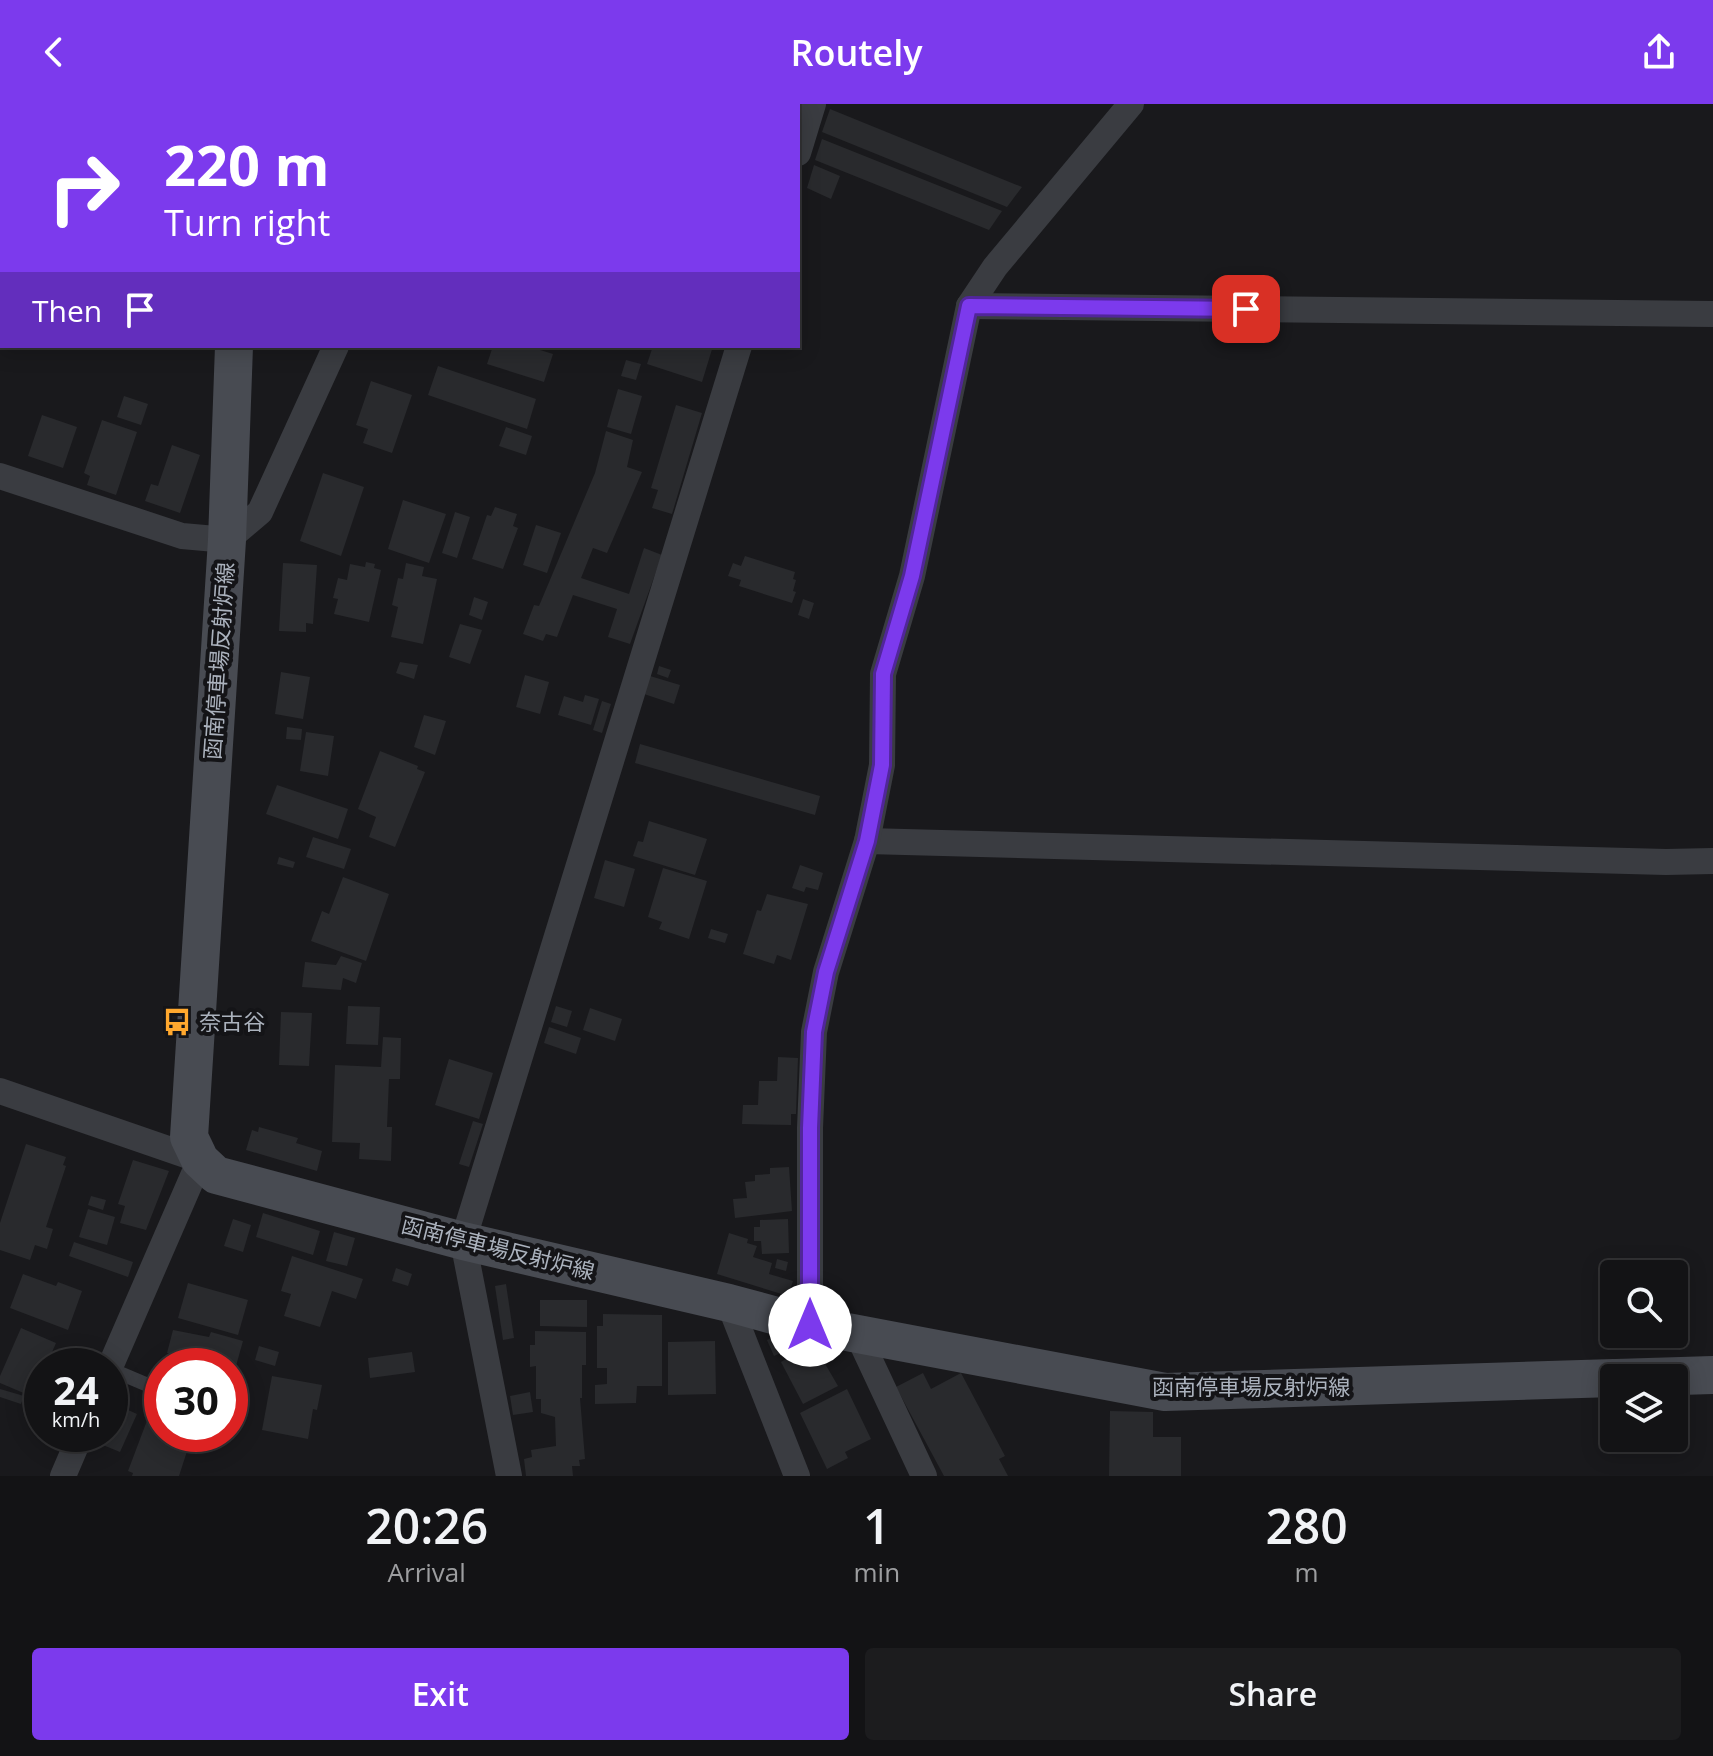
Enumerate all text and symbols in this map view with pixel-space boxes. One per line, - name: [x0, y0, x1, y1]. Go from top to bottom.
- text: Routely: [790, 28, 923, 77]
- icon: back: [32, 30, 76, 74]
- icon: share: [1637, 30, 1681, 74]
- text: 220 m: [164, 126, 330, 202]
- icon: right: [32, 136, 136, 240]
- text: Turn right: [164, 198, 330, 247]
- pin: [1212, 275, 1280, 343]
- icon: arrive: [1224, 287, 1268, 331]
- icon: arrive: [118, 288, 162, 332]
- text: Then: [32, 290, 102, 331]
- street label: 函南停車場反射炉線: [196, 561, 240, 761]
- place label: 奈古谷: [199, 1006, 265, 1036]
- bus stop icon: 奈古谷: [162, 1007, 192, 1037]
- street label: 函南停車場反射炉線: [399, 1209, 598, 1286]
- map controls: [1600, 1260, 1688, 1452]
- button: search: [1600, 1260, 1688, 1348]
- position arrow: [768, 1283, 852, 1367]
- speed limit sign: 30: [144, 1348, 248, 1452]
- text: 24: [53, 1362, 99, 1417]
- button: layers: [1600, 1364, 1688, 1452]
- street label: 函南停車場反射炉線: [1152, 1371, 1350, 1401]
- text: km/h: [52, 1406, 100, 1433]
- text: 20:26: [365, 1493, 488, 1558]
- text: 1: [863, 1493, 891, 1558]
- text: 280: [1265, 1493, 1348, 1558]
- text: Arrival: [388, 1554, 466, 1590]
- text: min: [854, 1554, 900, 1590]
- text: m: [1295, 1554, 1319, 1590]
- button: Exit: [32, 1648, 849, 1740]
- button: Share: [865, 1648, 1681, 1740]

